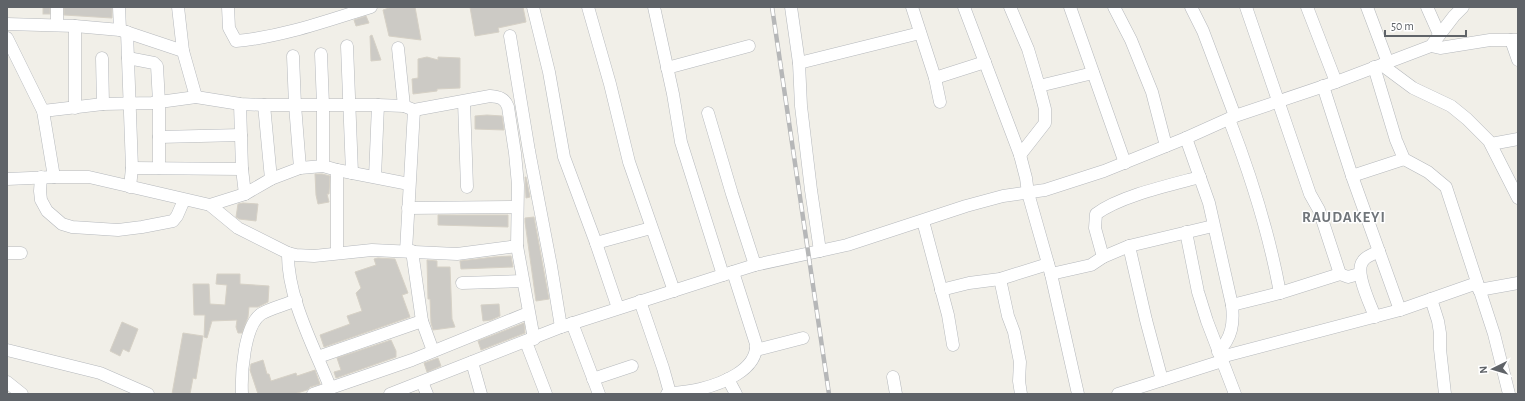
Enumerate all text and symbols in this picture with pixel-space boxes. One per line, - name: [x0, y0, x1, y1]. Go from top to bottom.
- scale bar: [1385, 12, 1466, 38]
- text: 50 m: [1391, 20, 1414, 32]
- district label: RAUDAKEYI: [1302, 210, 1386, 225]
- north arrow: [1473, 349, 1513, 389]
- text: N: [1478, 366, 1489, 374]

